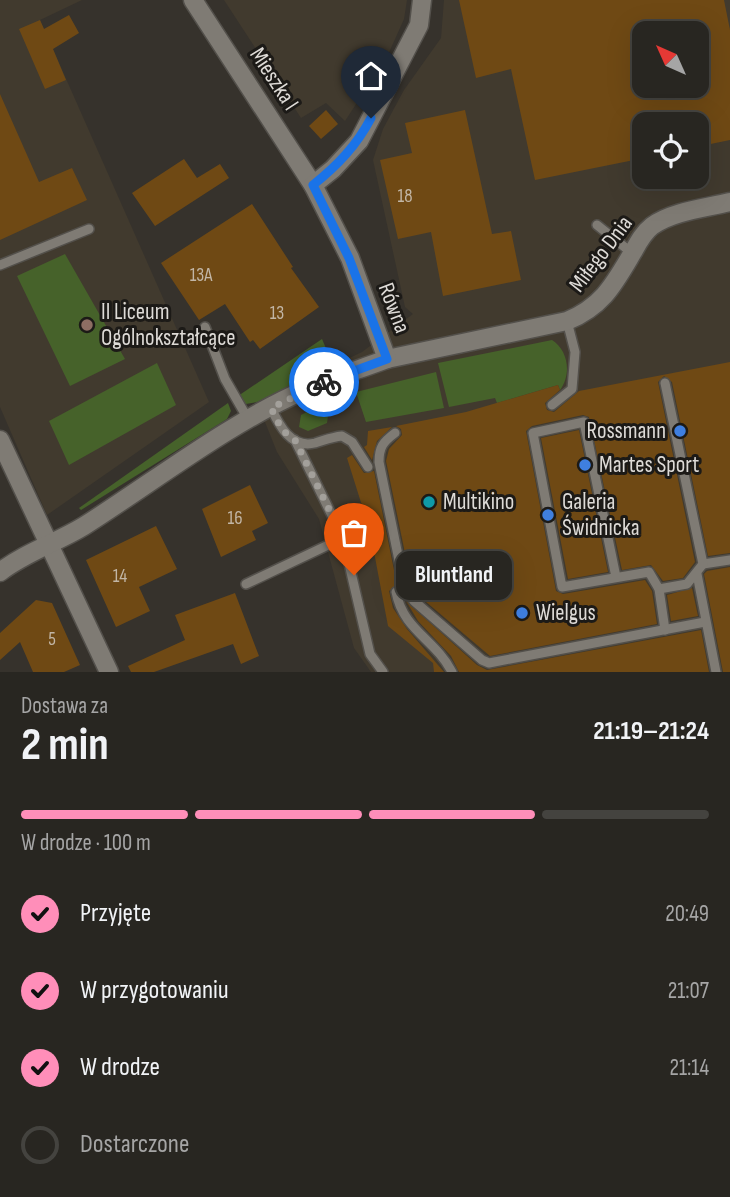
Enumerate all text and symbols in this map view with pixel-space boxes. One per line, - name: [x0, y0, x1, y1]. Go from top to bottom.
- north arrow: [632, 21, 709, 98]
- map controls: [632, 21, 709, 189]
- street label: Mieszka I: [243, 42, 305, 116]
- pin: [341, 46, 401, 118]
- icon: home: [352, 57, 390, 95]
- button: locate: [632, 112, 709, 189]
- house number: 18: [398, 185, 412, 208]
- street label: Miłego Dnia: [563, 210, 639, 298]
- house number: 13A: [190, 264, 213, 287]
- street label: Równa: [372, 279, 416, 337]
- place label: II Liceum Ogólnokształcące: [101, 298, 235, 352]
- house number: 13: [270, 302, 284, 325]
- marker: II Liceum Ogólnokształcące: [79, 317, 95, 333]
- courier: [289, 347, 359, 417]
- icon: bike: [305, 363, 343, 401]
- place label: Rossmann: [587, 417, 666, 445]
- marker: Rossmann: [672, 423, 688, 439]
- place label: Martes Sport: [599, 451, 699, 479]
- marker: Martes Sport: [577, 457, 593, 473]
- place label: Multikino: [443, 488, 514, 516]
- place label: Galeria Świdnicka: [562, 488, 640, 542]
- marker: Multikino: [421, 494, 437, 510]
- pin: [324, 503, 384, 575]
- house number: 16: [228, 507, 242, 530]
- marker: Galeria Świdnicka: [540, 507, 556, 523]
- icon: bag: [335, 514, 373, 552]
- callout: Bluntland: [396, 550, 512, 600]
- text: Bluntland: [415, 561, 493, 589]
- house number: 14: [113, 565, 127, 588]
- place label: Wielgus: [536, 599, 596, 627]
- marker: Wielgus: [514, 605, 530, 621]
- house number: 5: [48, 628, 56, 651]
- text: Dostawa za: [21, 692, 108, 720]
- text: 21:19–21:24: [593, 716, 709, 747]
- text: 2 min: [21, 718, 109, 773]
- text: W drodze · 100 m: [21, 829, 151, 857]
- icon: check: [21, 895, 59, 933]
- text: Przyjęte: [80, 898, 151, 929]
- text: 20:49: [665, 900, 709, 928]
- icon: check: [21, 972, 59, 1010]
- text: W przygotowaniu: [80, 975, 229, 1006]
- text: 21:07: [668, 977, 709, 1005]
- icon: check: [21, 1049, 59, 1087]
- text: W drodze: [80, 1052, 160, 1083]
- text: 21:14: [669, 1054, 709, 1082]
- text: Dostarczone: [80, 1129, 189, 1160]

